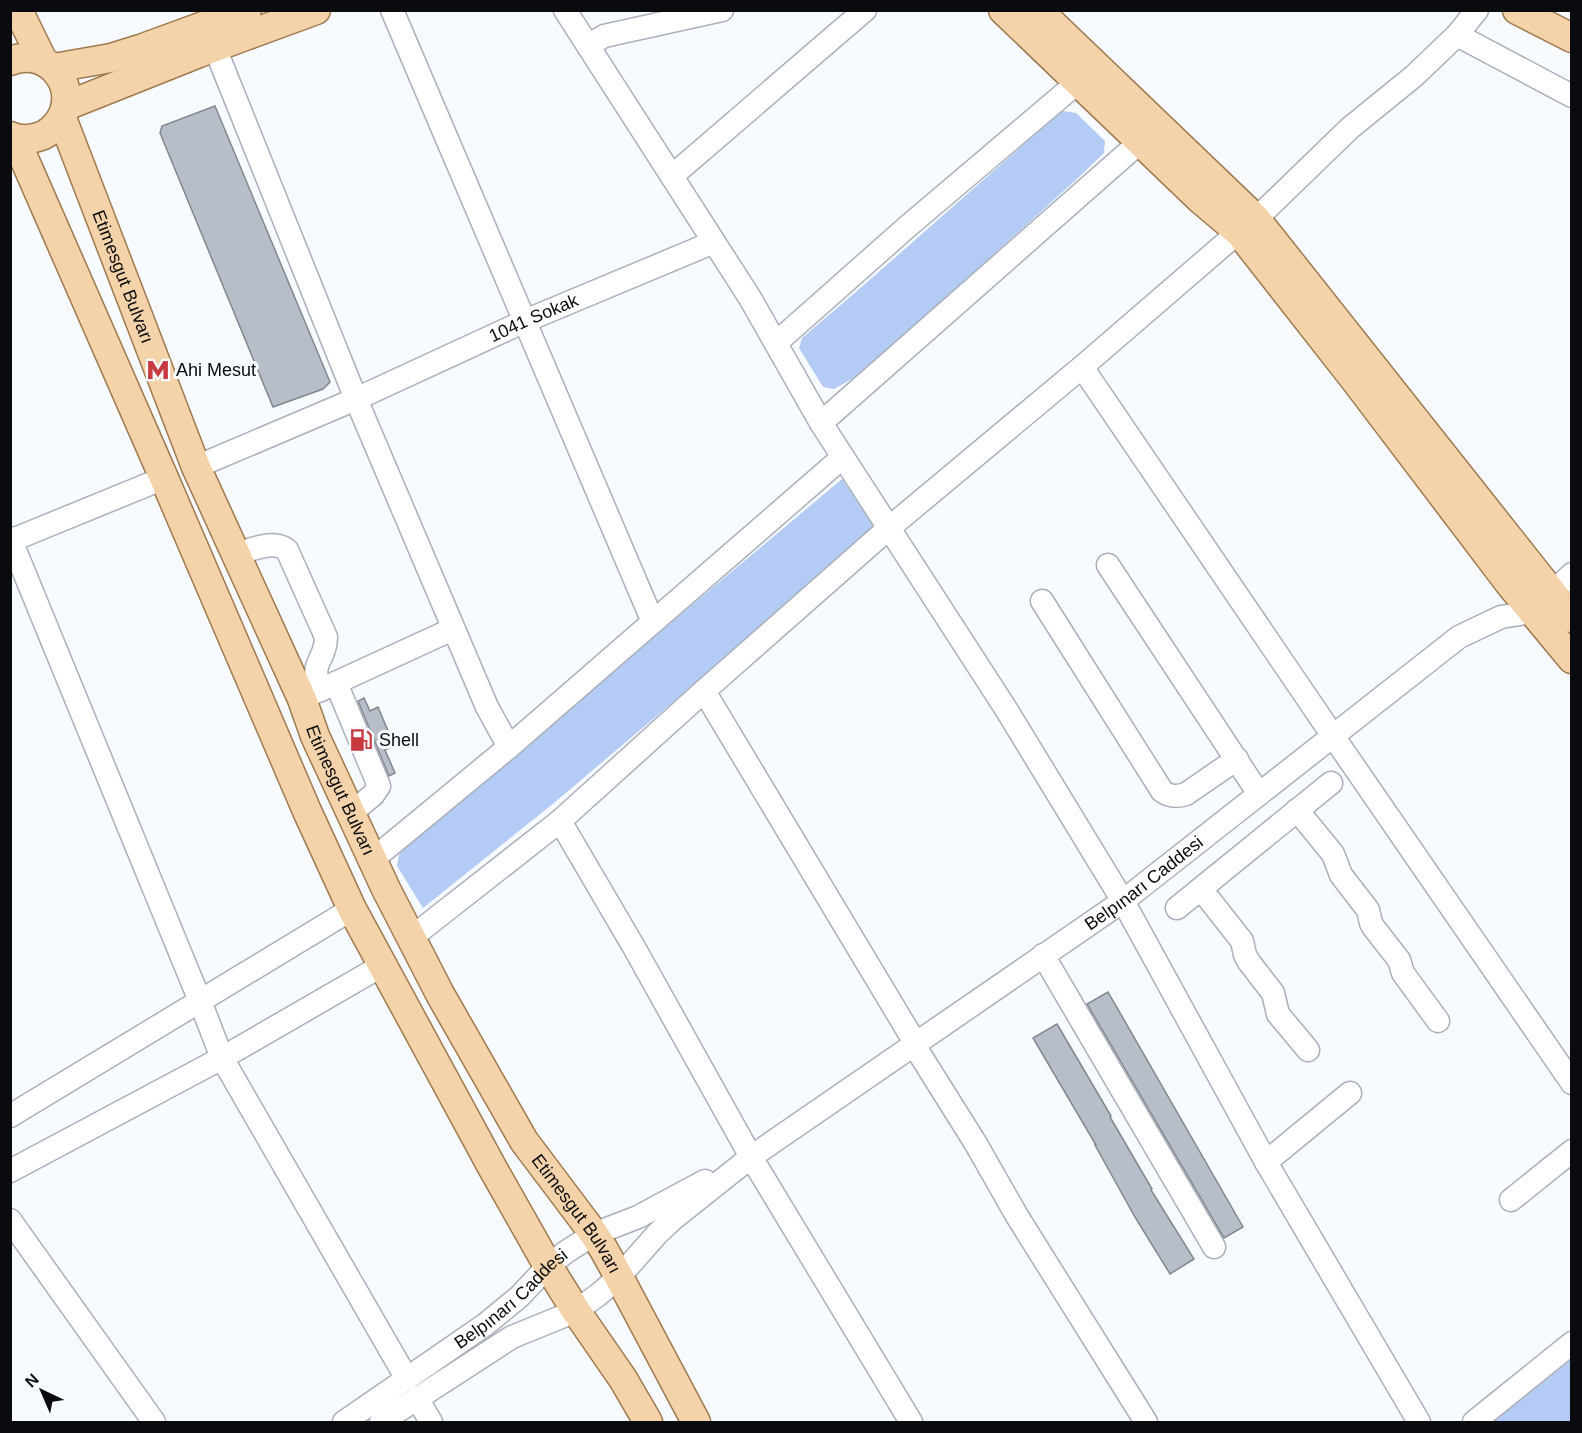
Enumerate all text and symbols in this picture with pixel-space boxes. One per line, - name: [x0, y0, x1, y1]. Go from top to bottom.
- street label: Etimesgut Bulvarı: [88, 207, 158, 346]
- street label: 1041 Sokak: [486, 290, 582, 346]
- metro station icon: Ahi Mesut: [145, 357, 171, 383]
- place label: Ahi Mesut: [176, 360, 256, 380]
- street label: Etimesgut Bulvarı: [302, 723, 379, 859]
- fuel station icon: Shell: [348, 727, 374, 753]
- place label: Shell: [379, 730, 419, 750]
- street label: Belpınarı Caddesi: [1081, 832, 1207, 934]
- street label: Etimesgut Bulvarı: [528, 1150, 625, 1277]
- street label: Belpınarı Caddesi: [451, 1245, 571, 1353]
- north arrow: [12, 1361, 72, 1421]
- text: N: [22, 1370, 42, 1391]

